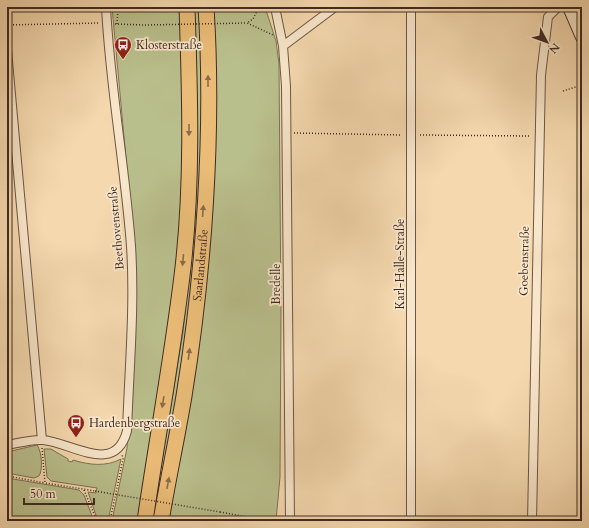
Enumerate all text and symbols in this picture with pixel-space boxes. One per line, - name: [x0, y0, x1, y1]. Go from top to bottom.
- north arrow: [527, 22, 567, 62]
- bus stop icon: Klosterstraße: [113, 35, 133, 60]
- place label: Klosterstraße: [136, 37, 202, 53]
- text: N: [545, 40, 563, 57]
- one-way arrow: [205, 74, 211, 87]
- one-way arrow: [186, 124, 192, 137]
- street label: Beethovenstraße: [104, 185, 128, 271]
- one-way arrow: [200, 205, 207, 217]
- street label: Karl-Halle-Straße: [392, 219, 408, 309]
- street label: Goebenstraße: [515, 226, 533, 296]
- street label: Saarlandstraße: [189, 229, 212, 302]
- one-way arrow: [180, 254, 187, 266]
- street label: Bredelle: [268, 263, 284, 305]
- one-way arrow: [186, 348, 192, 361]
- one-way arrow: [160, 396, 166, 408]
- bus stop icon: Hardenbergstraße: [66, 413, 86, 438]
- place label: Hardenbergstraße: [89, 415, 180, 431]
- one-way arrow: [165, 477, 171, 489]
- scale bar: [24, 480, 94, 506]
- text: 50 m: [30, 486, 57, 502]

